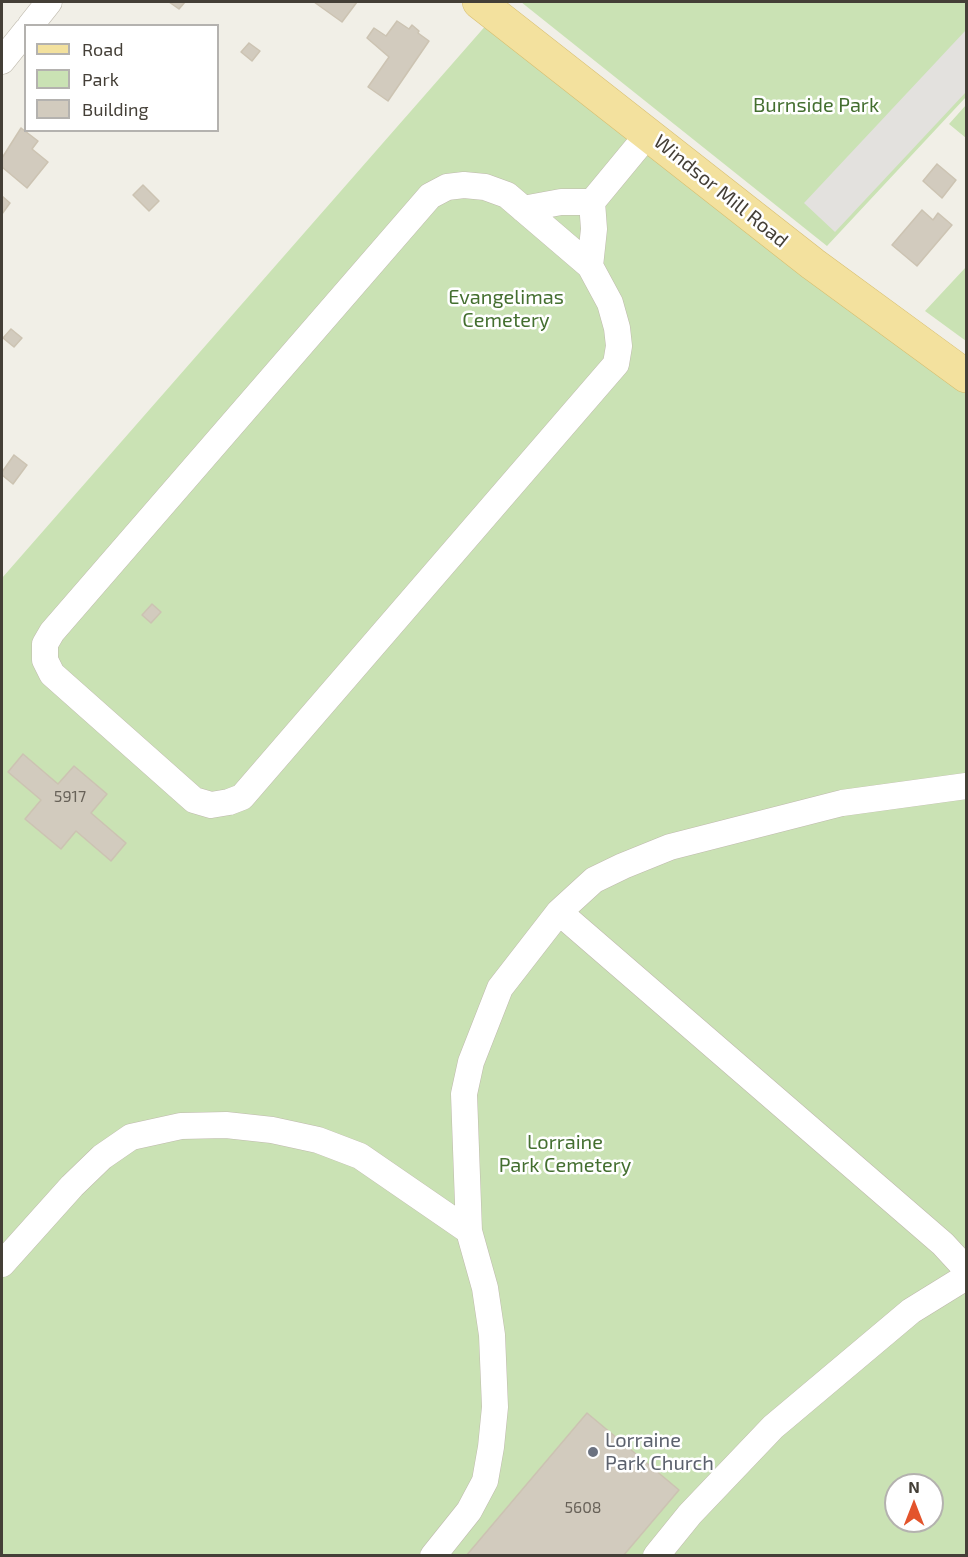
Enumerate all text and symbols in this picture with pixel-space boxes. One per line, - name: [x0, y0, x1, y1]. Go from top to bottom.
- legend: [24, 24, 219, 132]
- text: Road: [82, 38, 123, 60]
- text: Park: [82, 68, 119, 90]
- park label: Burnside Park: [753, 93, 879, 117]
- text: Building: [82, 98, 149, 120]
- street label: Windsor Mill Road: [649, 129, 793, 253]
- park label: Evangelimas Cemetery: [448, 285, 564, 332]
- house number: 5917: [54, 787, 86, 807]
- park label: Lorraine Park Cemetery: [499, 1130, 631, 1177]
- place label: Lorraine Park Church: [605, 1428, 714, 1475]
- marker: Lorraine Park Church: [586, 1445, 600, 1459]
- north arrow: [884, 1473, 944, 1533]
- text: N: [908, 1477, 920, 1496]
- house number: 5608: [564, 1498, 602, 1518]

